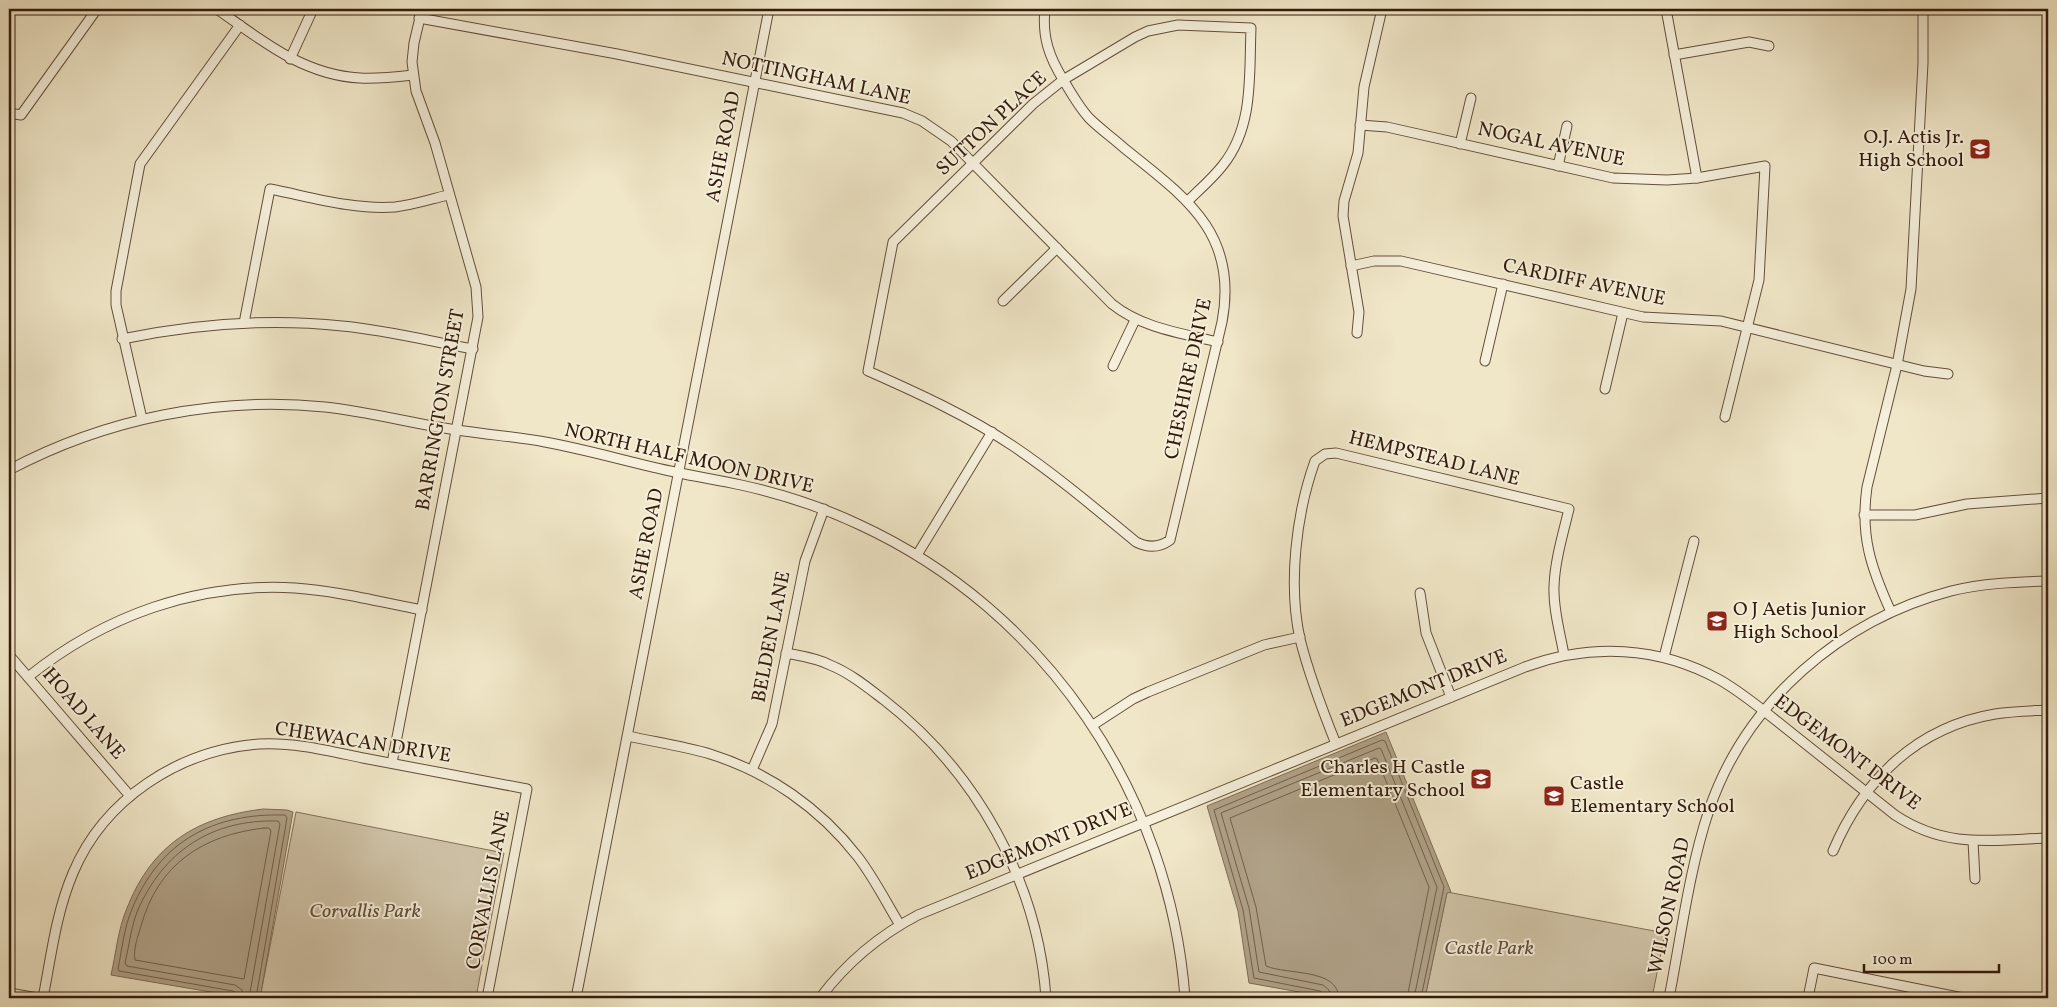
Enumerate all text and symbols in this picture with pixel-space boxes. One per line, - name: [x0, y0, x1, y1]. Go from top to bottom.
- street label: NOTTINGHAM LANE: [719, 45, 913, 113]
- street label: SUTTON PLACE: [930, 65, 1054, 183]
- street label: ASHE ROAD: [699, 89, 749, 205]
- street label: NOGAL AVENUE: [1475, 116, 1627, 174]
- place label: O.J. Actis Jr. High School: [1858, 124, 1964, 175]
- school or university icon: O.J. Actis Jr. High School: [1968, 137, 1992, 161]
- street label: CARDIFF AVENUE: [1500, 252, 1668, 314]
- street label: CHESHIRE DRIVE: [1158, 296, 1220, 462]
- street label: BARRINGTON STREET: [409, 307, 473, 513]
- street label: NORTH HALF MOON DRIVE: [561, 417, 817, 501]
- street label: HEMPSTEAD LANE: [1346, 424, 1522, 494]
- street label: ASHE ROAD: [622, 486, 672, 602]
- street label: BELDEN LANE: [746, 569, 798, 705]
- place label: O J Aetis Junior High School: [1733, 596, 1866, 647]
- school or university icon: O J Aetis Junior High School: [1705, 609, 1729, 633]
- street label: EDGEMONT DRIVE: [1336, 643, 1512, 735]
- street label: HOAD LANE: [35, 662, 131, 766]
- street label: EDGEMONT DRIVE: [1768, 688, 1926, 818]
- street label: CHEWACAN DRIVE: [273, 715, 453, 771]
- place label: Charles H Castle Elementary School: [1300, 754, 1465, 805]
- school or university icon: Charles H Castle Elementary School: [1469, 767, 1493, 791]
- place label: Castle Elementary School: [1570, 770, 1735, 821]
- school or university icon: Castle Elementary School: [1542, 784, 1566, 808]
- street label: EDGEMONT DRIVE: [961, 796, 1137, 888]
- street label: CORVALLIS LANE: [460, 808, 518, 972]
- street label: WILSON ROAD: [1642, 835, 1698, 977]
- park label: Corvallis Park: [309, 898, 421, 926]
- park label: Castle Park: [1444, 935, 1534, 963]
- scale bar: [1864, 942, 2000, 974]
- text: 100 m: [1872, 950, 1912, 971]

